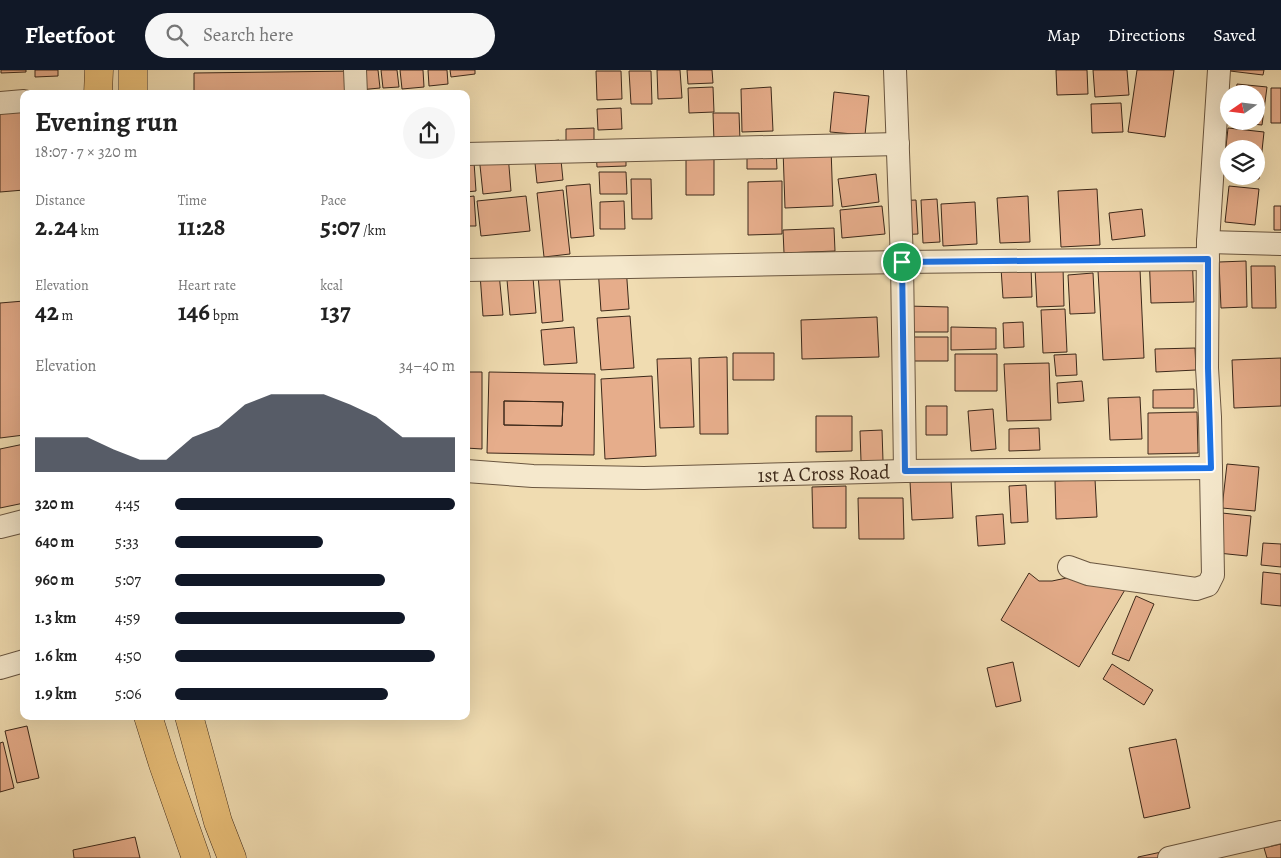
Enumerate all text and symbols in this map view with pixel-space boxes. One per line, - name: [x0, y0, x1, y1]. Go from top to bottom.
- search box: [145, 13, 495, 58]
- text: Fleetfoot: [25, 19, 115, 51]
- icon: search: [163, 21, 191, 49]
- text: Search here: [203, 22, 293, 48]
- text: Map: [1047, 23, 1080, 47]
- text: Directions: [1108, 23, 1185, 47]
- text: Saved: [1213, 23, 1256, 47]
- north arrow: [1220, 85, 1265, 130]
- map controls: [1220, 85, 1265, 185]
- text: Evening run: [35, 103, 178, 141]
- button: share: [403, 107, 455, 159]
- button: layers: [1220, 140, 1265, 185]
- text: 18:07 · 7 × 320 m: [35, 141, 137, 163]
- text: Distance: [35, 191, 85, 210]
- text: Time: [178, 191, 207, 210]
- text: Pace: [320, 191, 346, 210]
- text: 2.24: [35, 210, 78, 244]
- text: 11:28: [178, 210, 226, 244]
- text: 5:07: [320, 210, 360, 244]
- text: km: [78, 221, 99, 240]
- text: /km: [360, 221, 386, 240]
- pin: [881, 241, 923, 283]
- icon: arrive: [888, 248, 916, 276]
- text: Elevation: [35, 276, 89, 295]
- text: Heart rate: [178, 276, 236, 295]
- text: kcal: [320, 276, 343, 295]
- text: 42: [35, 295, 59, 329]
- text: 146: [178, 295, 210, 329]
- text: 137: [320, 295, 351, 329]
- text: m: [59, 306, 73, 325]
- text: bpm: [210, 306, 239, 325]
- text: Elevation: [35, 355, 96, 377]
- text: 34–40 m: [399, 355, 455, 377]
- street label: 1st A Cross Road: [757, 458, 891, 488]
- text: 320 m: [35, 493, 74, 515]
- text: 4:45: [115, 493, 140, 515]
- text: 640 m: [35, 531, 74, 553]
- text: 5:33: [115, 531, 139, 553]
- text: 960 m: [35, 569, 74, 591]
- text: 5:07: [115, 569, 141, 591]
- text: 1.3 km: [35, 607, 76, 629]
- text: 4:59: [115, 607, 140, 629]
- text: 1.6 km: [35, 645, 77, 667]
- text: 4:50: [115, 645, 141, 667]
- text: 1.9 km: [35, 683, 77, 705]
- text: 5:06: [115, 683, 142, 705]

